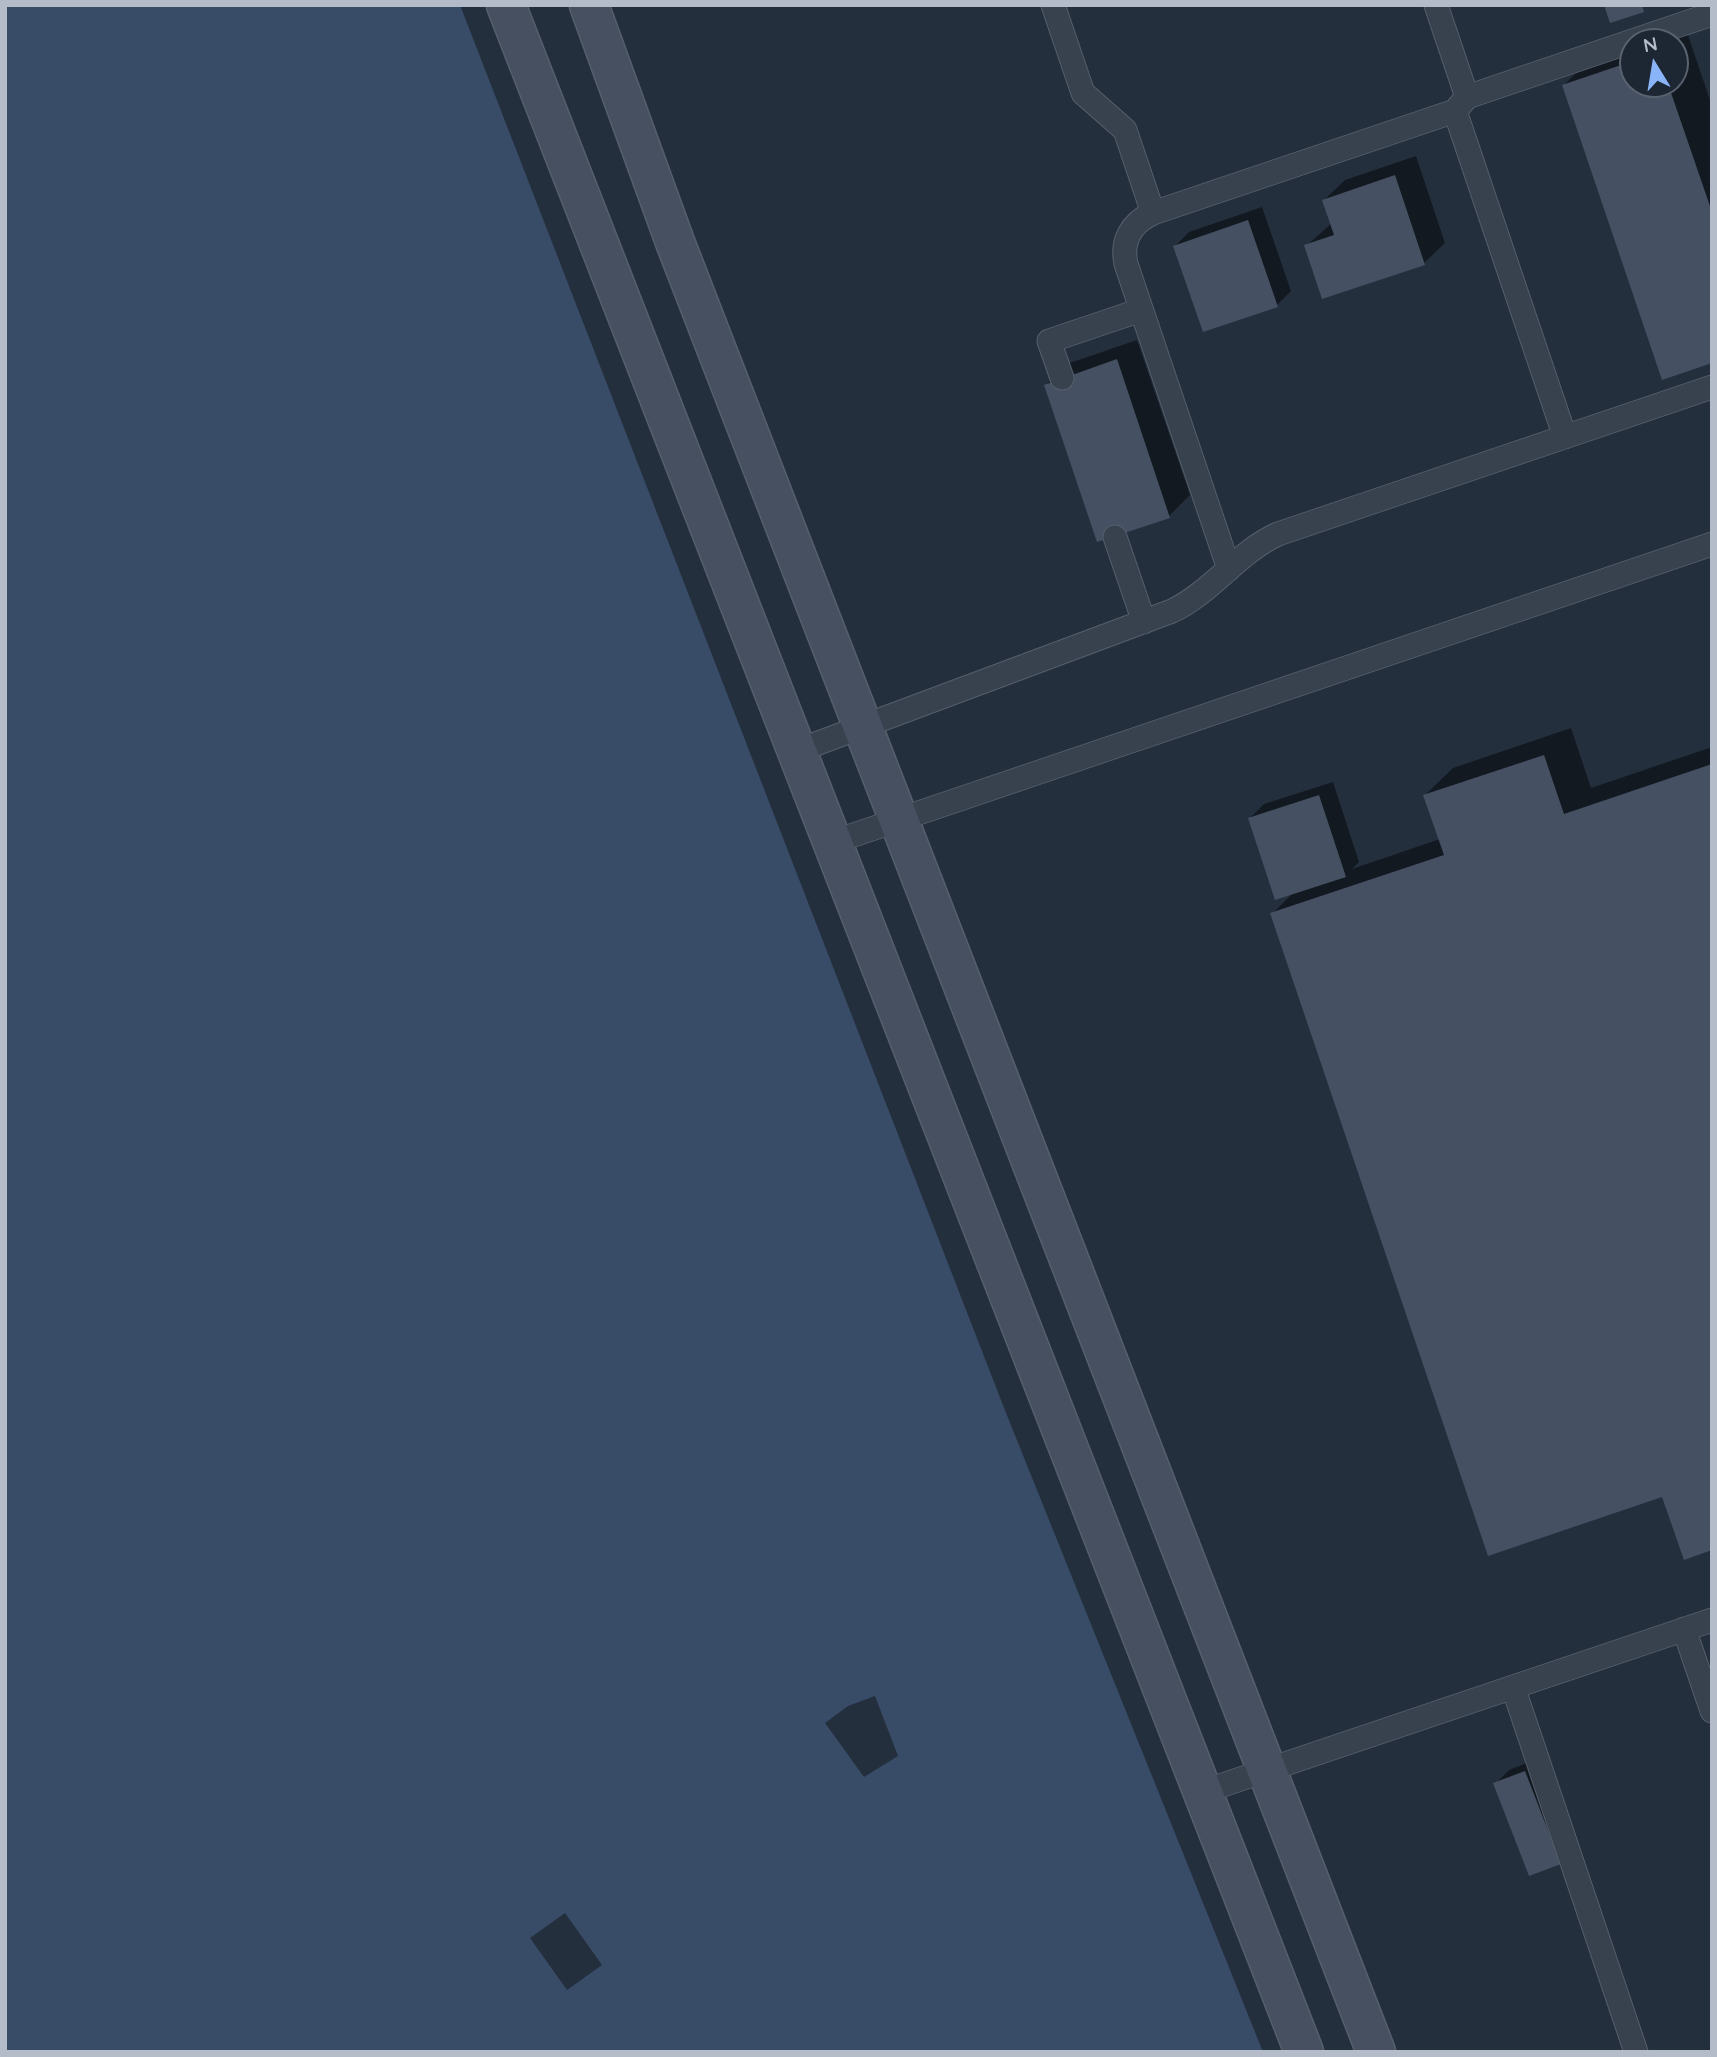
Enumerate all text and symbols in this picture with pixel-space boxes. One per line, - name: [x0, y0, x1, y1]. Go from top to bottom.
- north arrow: [1619, 28, 1689, 98]
- text: N: [1641, 31, 1660, 57]

